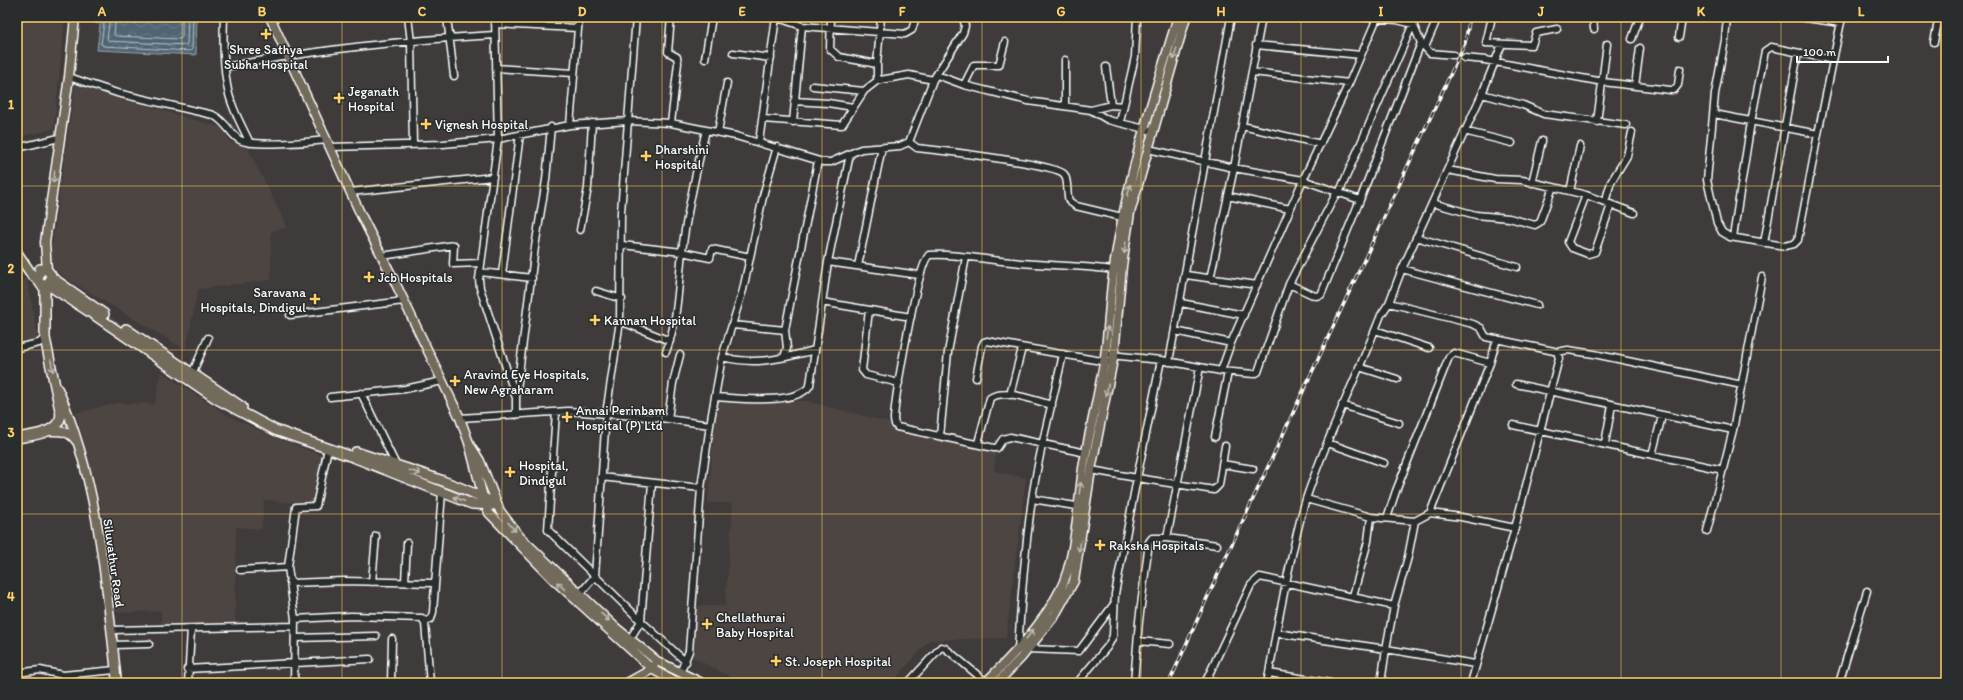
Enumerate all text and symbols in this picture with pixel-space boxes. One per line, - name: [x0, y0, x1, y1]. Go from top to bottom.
- text: A: [97, 4, 107, 19]
- text: B: [258, 4, 267, 19]
- text: C: [418, 4, 427, 19]
- text: D: [578, 4, 587, 19]
- text: E: [738, 4, 746, 19]
- text: F: [899, 4, 906, 19]
- text: G: [1057, 4, 1066, 19]
- text: H: [1217, 4, 1226, 19]
- text: I: [1379, 4, 1384, 19]
- text: J: [1537, 4, 1545, 19]
- text: K: [1697, 4, 1706, 19]
- text: L: [1858, 4, 1865, 19]
- marker: Shree Sathya Subha Hospital: [260, 28, 272, 40]
- scale bar: [1797, 38, 1888, 64]
- place label: Shree Sathya Subha Hospital: [224, 42, 308, 72]
- text: 100 m: [1803, 45, 1836, 59]
- one-way arrow: [1171, 48, 1178, 61]
- place label: Jeganath Hospital: [348, 84, 399, 114]
- marker: Jeganath Hospital: [333, 92, 345, 104]
- text: 1: [8, 97, 14, 112]
- place label: Vignesh Hospital: [435, 117, 528, 132]
- marker: Vignesh Hospital: [420, 118, 432, 130]
- place label: Dharshini Hospital: [655, 142, 709, 172]
- marker: Dharshini Hospital: [640, 150, 652, 162]
- one-way arrow: [50, 170, 58, 183]
- one-way arrow: [1125, 184, 1133, 197]
- one-way arrow: [1121, 241, 1129, 254]
- text: 2: [8, 261, 15, 276]
- place label: Jcb Hospitals: [378, 270, 453, 285]
- marker: Jcb Hospitals: [363, 271, 375, 283]
- place label: Saravana Hospitals, Dindigul: [200, 285, 306, 315]
- marker: Saravana Hospitals, Dindigul: [309, 293, 321, 305]
- place label: Kannan Hospital: [604, 313, 696, 328]
- marker: Kannan Hospital: [589, 314, 601, 326]
- one-way arrow: [1104, 326, 1111, 339]
- one-way arrow: [49, 360, 57, 373]
- place label: Aravind Eye Hospitals, New Agraharam: [464, 367, 589, 397]
- marker: Aravind Eye Hospitals, New Agraharam: [449, 375, 461, 387]
- one-way arrow: [1103, 384, 1111, 397]
- place label: Annai Perinbam Hospital (P) Ltd: [576, 403, 665, 433]
- marker: Annai Perinbam Hospital (P) Ltd: [561, 411, 573, 423]
- text: 3: [7, 425, 15, 440]
- place label: Hospital, Dindigul: [519, 458, 569, 488]
- marker: Hospital, Dindigul: [504, 466, 516, 478]
- one-way arrow: [409, 469, 422, 476]
- one-way arrow: [1076, 482, 1084, 495]
- one-way arrow: [453, 495, 465, 502]
- street label: Siluvathur Road: [100, 518, 128, 608]
- one-way arrow: [507, 521, 516, 532]
- place label: Raksha Hospitals: [1109, 538, 1204, 553]
- one-way arrow: [1076, 539, 1084, 552]
- marker: Raksha Hospitals: [1094, 539, 1106, 551]
- one-way arrow: [556, 581, 566, 591]
- text: 4: [7, 589, 15, 604]
- place label: Chellathurai Baby Hospital: [716, 610, 794, 640]
- one-way arrow: [600, 613, 610, 622]
- marker: Chellathurai Baby Hospital: [701, 618, 713, 630]
- one-way arrow: [1026, 629, 1034, 640]
- place label: St. Joseph Hospital: [785, 654, 892, 669]
- marker: St. Joseph Hospital: [770, 655, 782, 667]

